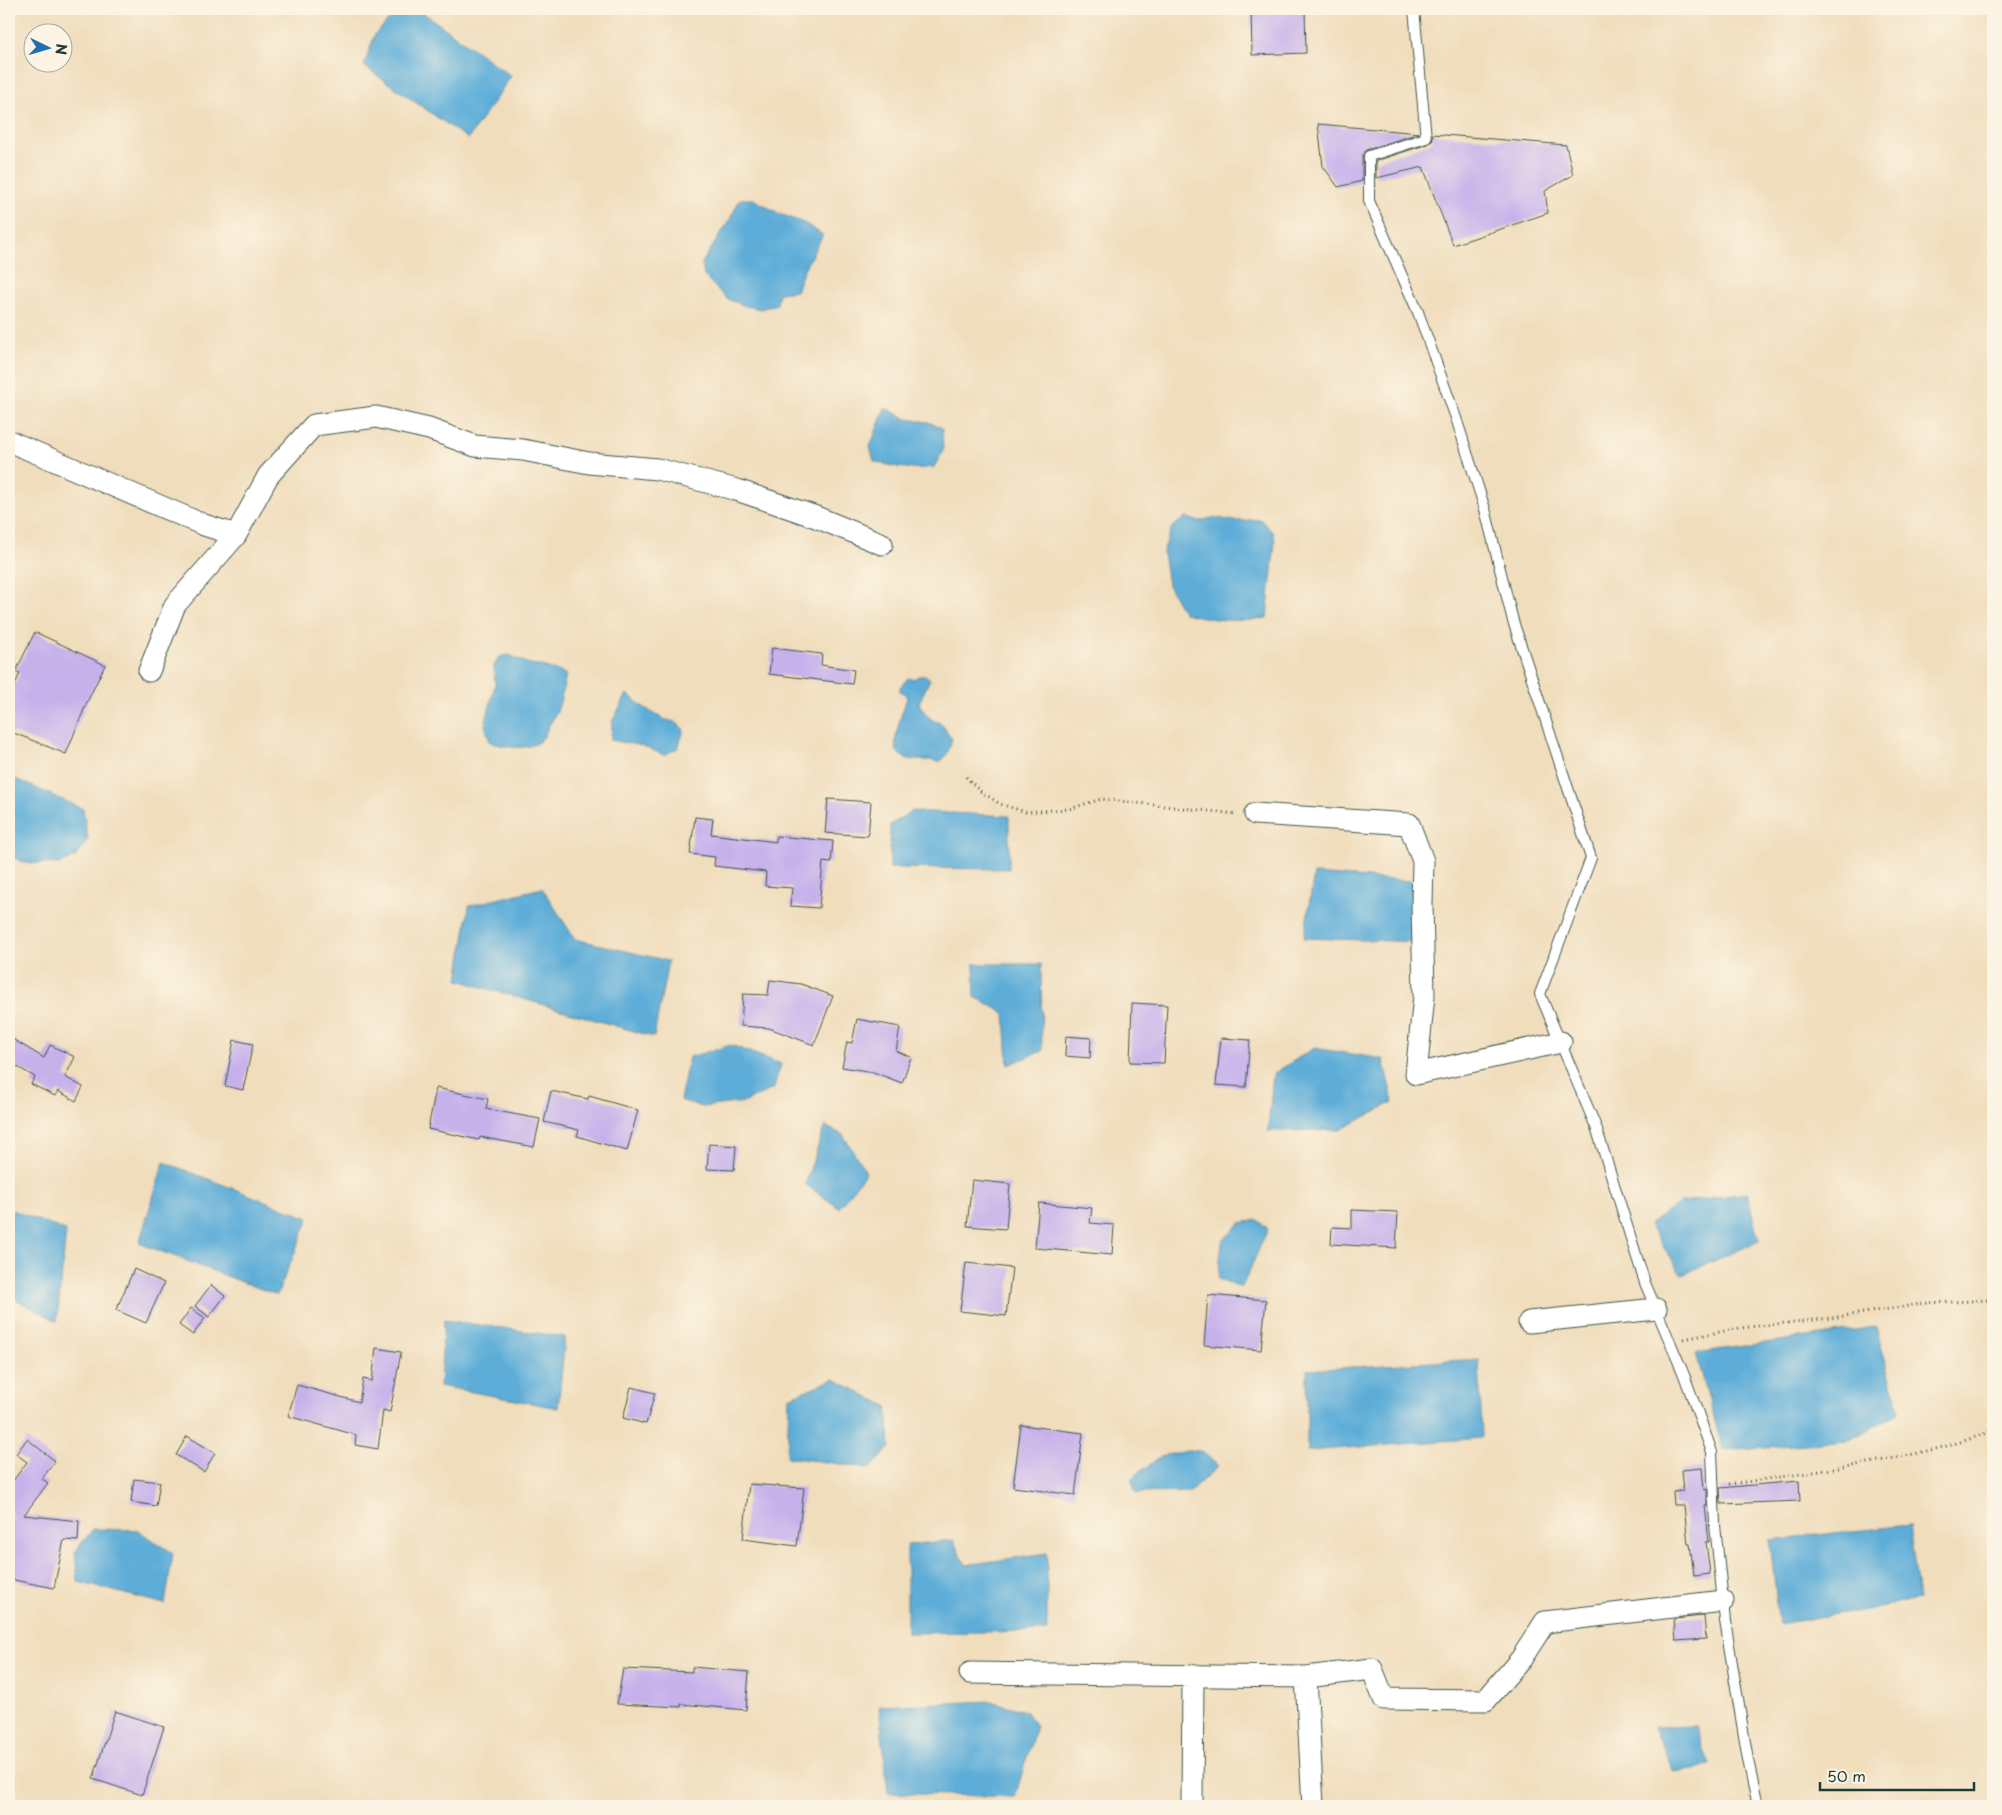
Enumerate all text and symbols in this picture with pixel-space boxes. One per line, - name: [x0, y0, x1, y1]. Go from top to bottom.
- north arrow: [22, 22, 72, 72]
- text: N: [51, 43, 72, 56]
- scale bar: [1820, 1760, 1973, 1792]
- text: 50 m: [1827, 1764, 1866, 1787]

